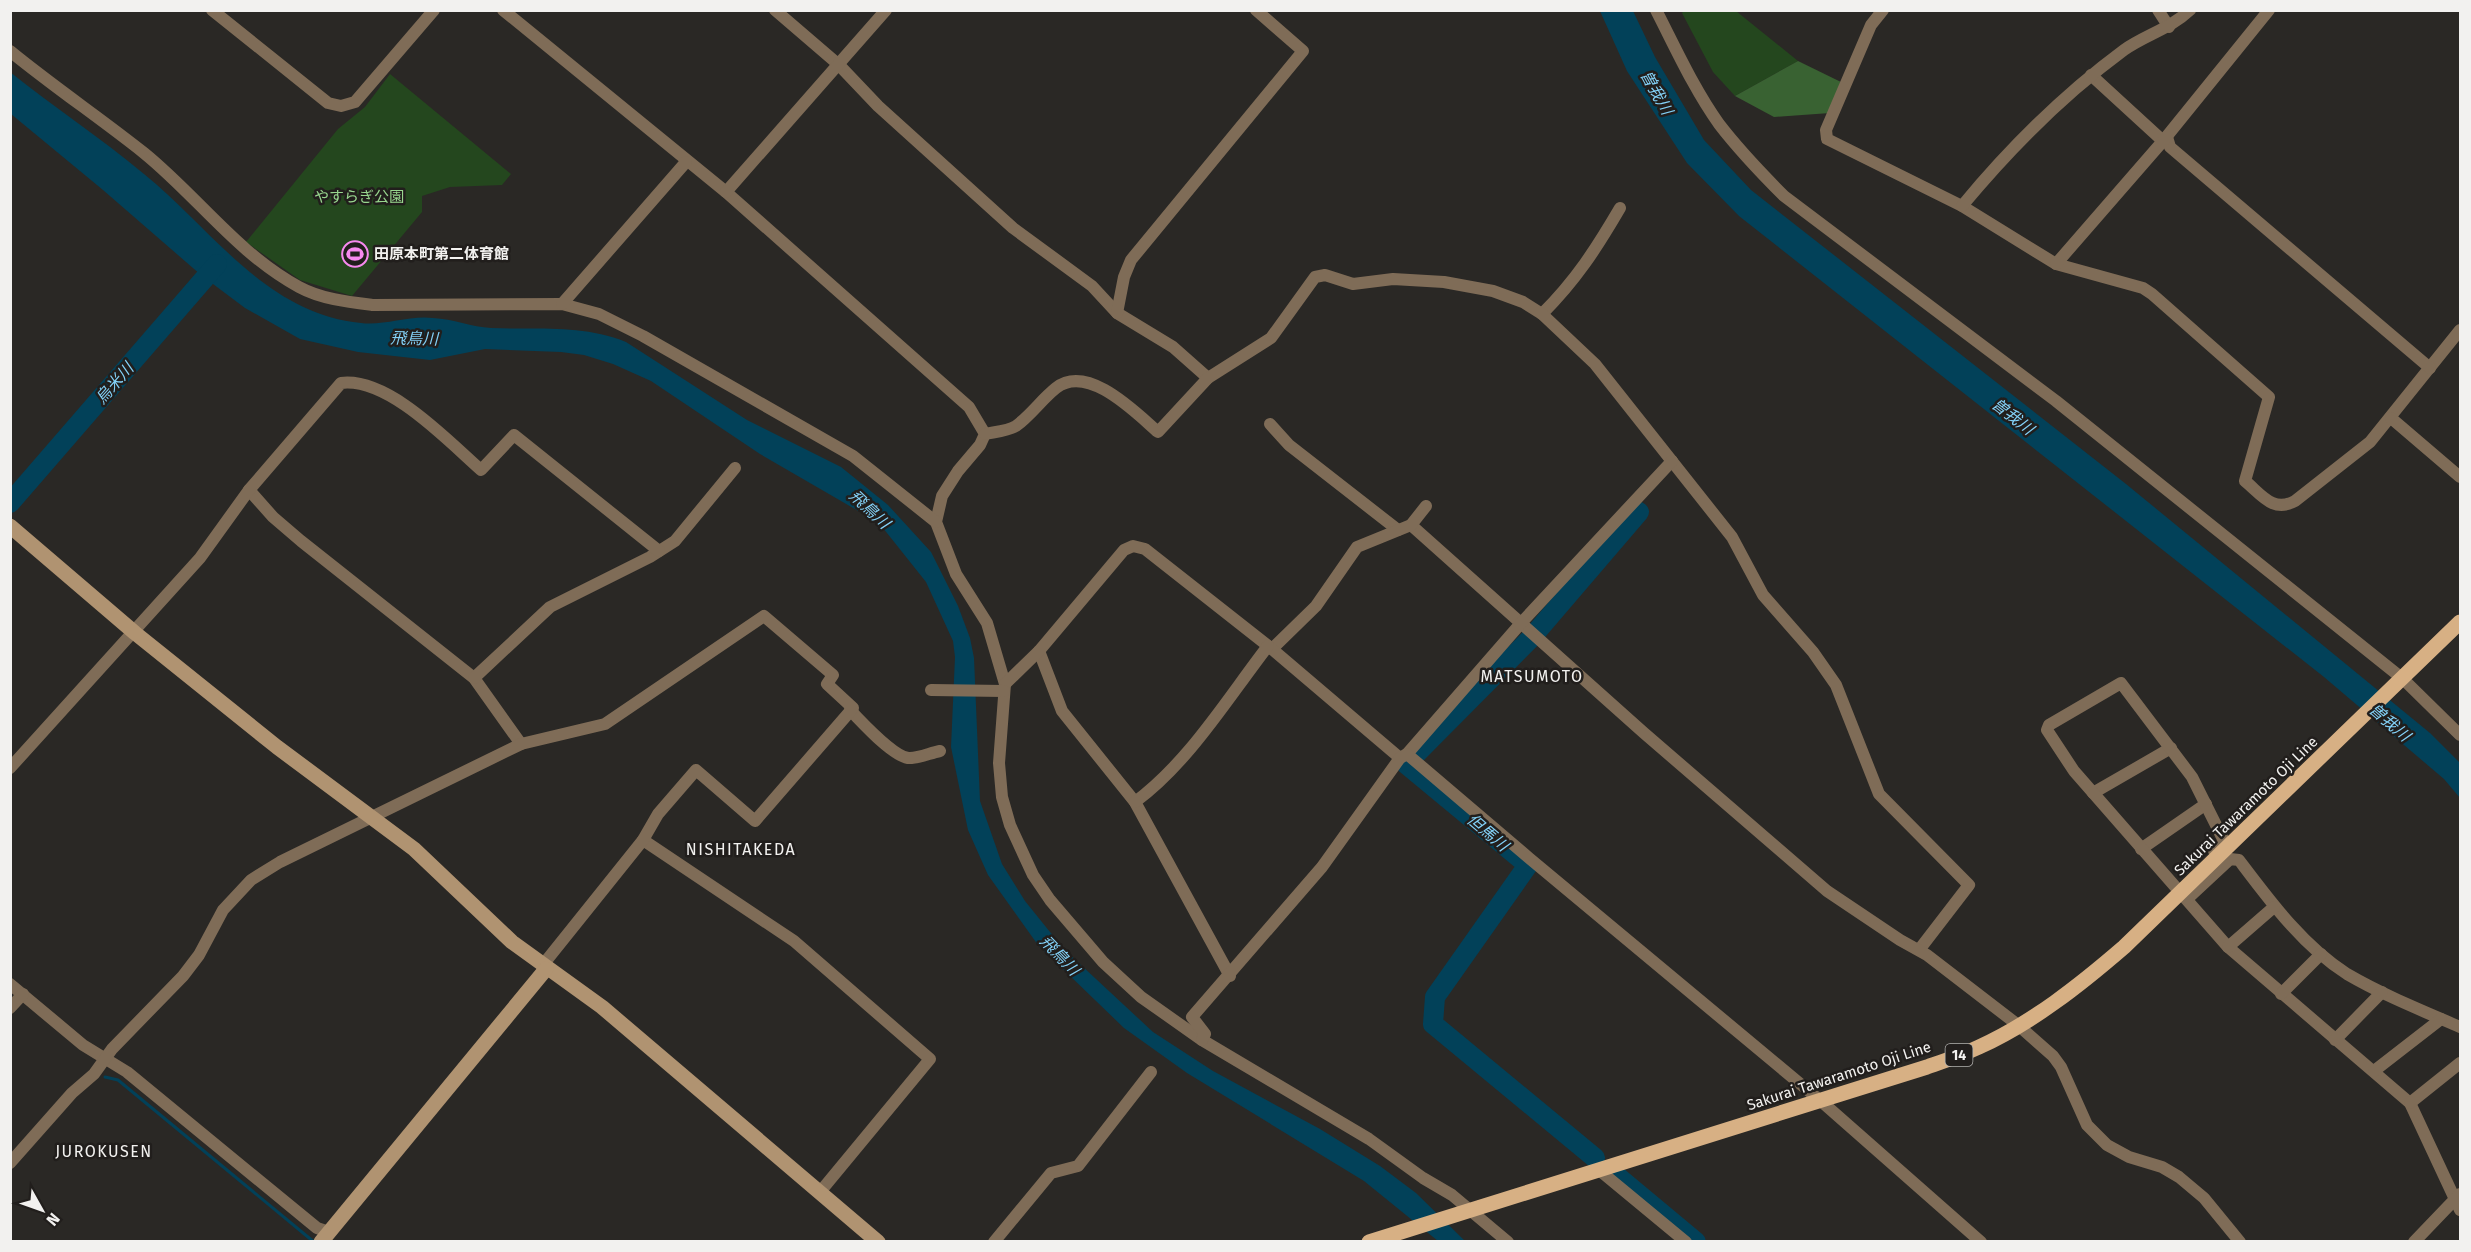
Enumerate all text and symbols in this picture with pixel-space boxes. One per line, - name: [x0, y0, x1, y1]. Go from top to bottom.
- water label: 曽我川: [1637, 67, 1677, 120]
- park label: やすらぎ公園: [314, 188, 404, 206]
- sports icon: 田原本町第二体育館: [340, 239, 370, 269]
- place label: 田原本町第二体育館: [374, 245, 509, 263]
- water label: 飛鳥川: [390, 329, 440, 348]
- water label: 烏米川: [91, 357, 139, 408]
- water label: 曽我川: [1988, 394, 2039, 440]
- water label: 飛鳥川: [846, 486, 895, 534]
- district label: MATSUMOTO: [1480, 667, 1584, 686]
- water label: 曽我川: [2365, 699, 2416, 747]
- street label: Sakurai Tawaramoto Oji Line: [2171, 733, 2321, 879]
- water label: 但馬川: [1463, 810, 1514, 856]
- district label: NISHITAKEDA: [686, 840, 796, 859]
- water label: 飛鳥川: [1036, 931, 1085, 981]
- street label: Sakurai Tawaramoto Oji Line: [1745, 1038, 1933, 1114]
- road number: 14: [1946, 1044, 1972, 1066]
- district label: JUROKUSEN: [55, 1142, 153, 1161]
- north arrow: [12, 1180, 72, 1240]
- text: N: [42, 1209, 64, 1229]

